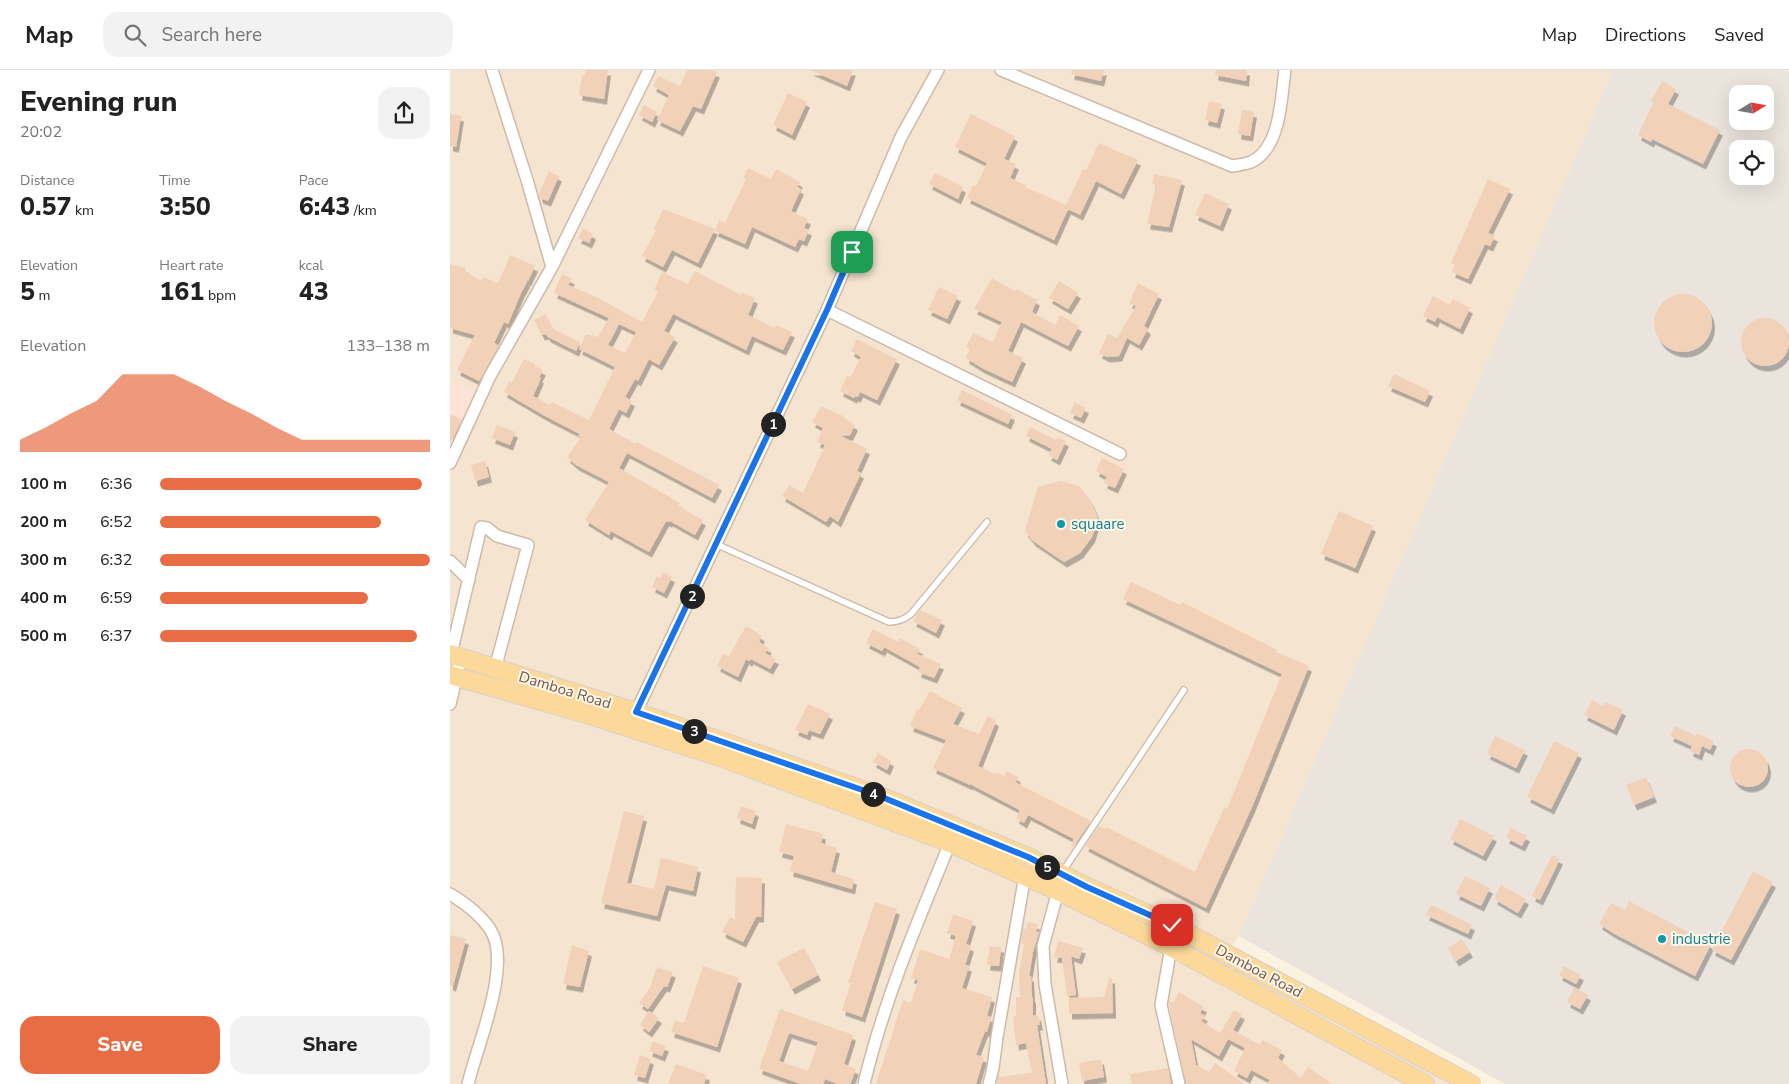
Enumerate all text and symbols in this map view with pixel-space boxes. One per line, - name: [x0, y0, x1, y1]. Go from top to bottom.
- search box: [103, 12, 453, 57]
- text: Map: [25, 19, 73, 51]
- icon: search: [121, 21, 149, 49]
- text: Search here: [161, 22, 262, 48]
- text: Map: [1542, 23, 1577, 47]
- text: Directions: [1605, 23, 1686, 47]
- text: Saved: [1714, 23, 1764, 47]
- text: Evening run: [20, 83, 177, 121]
- north arrow: [1729, 85, 1774, 130]
- map controls: [1729, 85, 1774, 185]
- button: share: [378, 87, 430, 139]
- text: 20:02: [20, 121, 62, 143]
- button: locate: [1729, 140, 1774, 185]
- text: Distance: [20, 171, 74, 190]
- text: Time: [159, 171, 190, 190]
- text: Pace: [299, 171, 328, 190]
- text: 0.57: [20, 190, 72, 224]
- text: 3:50: [159, 190, 211, 224]
- text: 6:43: [299, 190, 350, 224]
- text: km: [72, 201, 94, 220]
- text: /km: [350, 201, 377, 220]
- pin: [831, 231, 873, 273]
- icon: arrive: [838, 238, 866, 266]
- text: Elevation: [20, 256, 78, 275]
- text: Heart rate: [159, 256, 223, 275]
- text: kcal: [299, 256, 323, 275]
- text: 5: [20, 275, 35, 309]
- text: 161: [159, 275, 204, 309]
- text: 43: [299, 275, 329, 309]
- text: m: [35, 286, 51, 305]
- text: bpm: [204, 286, 236, 305]
- text: Elevation: [20, 335, 86, 357]
- text: 133–138 m: [347, 335, 430, 357]
- pin: 1: [760, 412, 786, 436]
- text: 1: [769, 415, 778, 434]
- text: 100 m: [20, 473, 67, 495]
- text: 6:36: [100, 473, 132, 495]
- text: 200 m: [20, 511, 67, 533]
- text: 6:52: [100, 511, 132, 533]
- place label: squaare: [1071, 514, 1125, 534]
- marker: squaare: [1055, 518, 1067, 530]
- text: 300 m: [20, 549, 67, 571]
- text: 6:32: [100, 549, 132, 571]
- pin: 2: [680, 584, 704, 608]
- text: 400 m: [20, 587, 67, 609]
- text: 6:59: [100, 587, 132, 609]
- text: 2: [688, 587, 697, 606]
- text: 500 m: [20, 625, 67, 647]
- text: 6:37: [100, 625, 132, 647]
- street label: Damboa Road: [516, 666, 614, 714]
- pin: 3: [682, 718, 706, 744]
- text: 3: [690, 722, 699, 741]
- pin: 4: [860, 782, 886, 806]
- text: 4: [869, 785, 878, 804]
- pin: 5: [1034, 854, 1060, 880]
- text: 5: [1043, 858, 1052, 877]
- pin: [1151, 904, 1193, 946]
- icon: check: [1158, 911, 1186, 939]
- place label: industrie: [1672, 929, 1730, 949]
- marker: industrie: [1656, 933, 1668, 945]
- street label: Damboa Road: [1212, 940, 1306, 1002]
- button: Save: [20, 1016, 220, 1074]
- button: Share: [230, 1016, 430, 1074]

